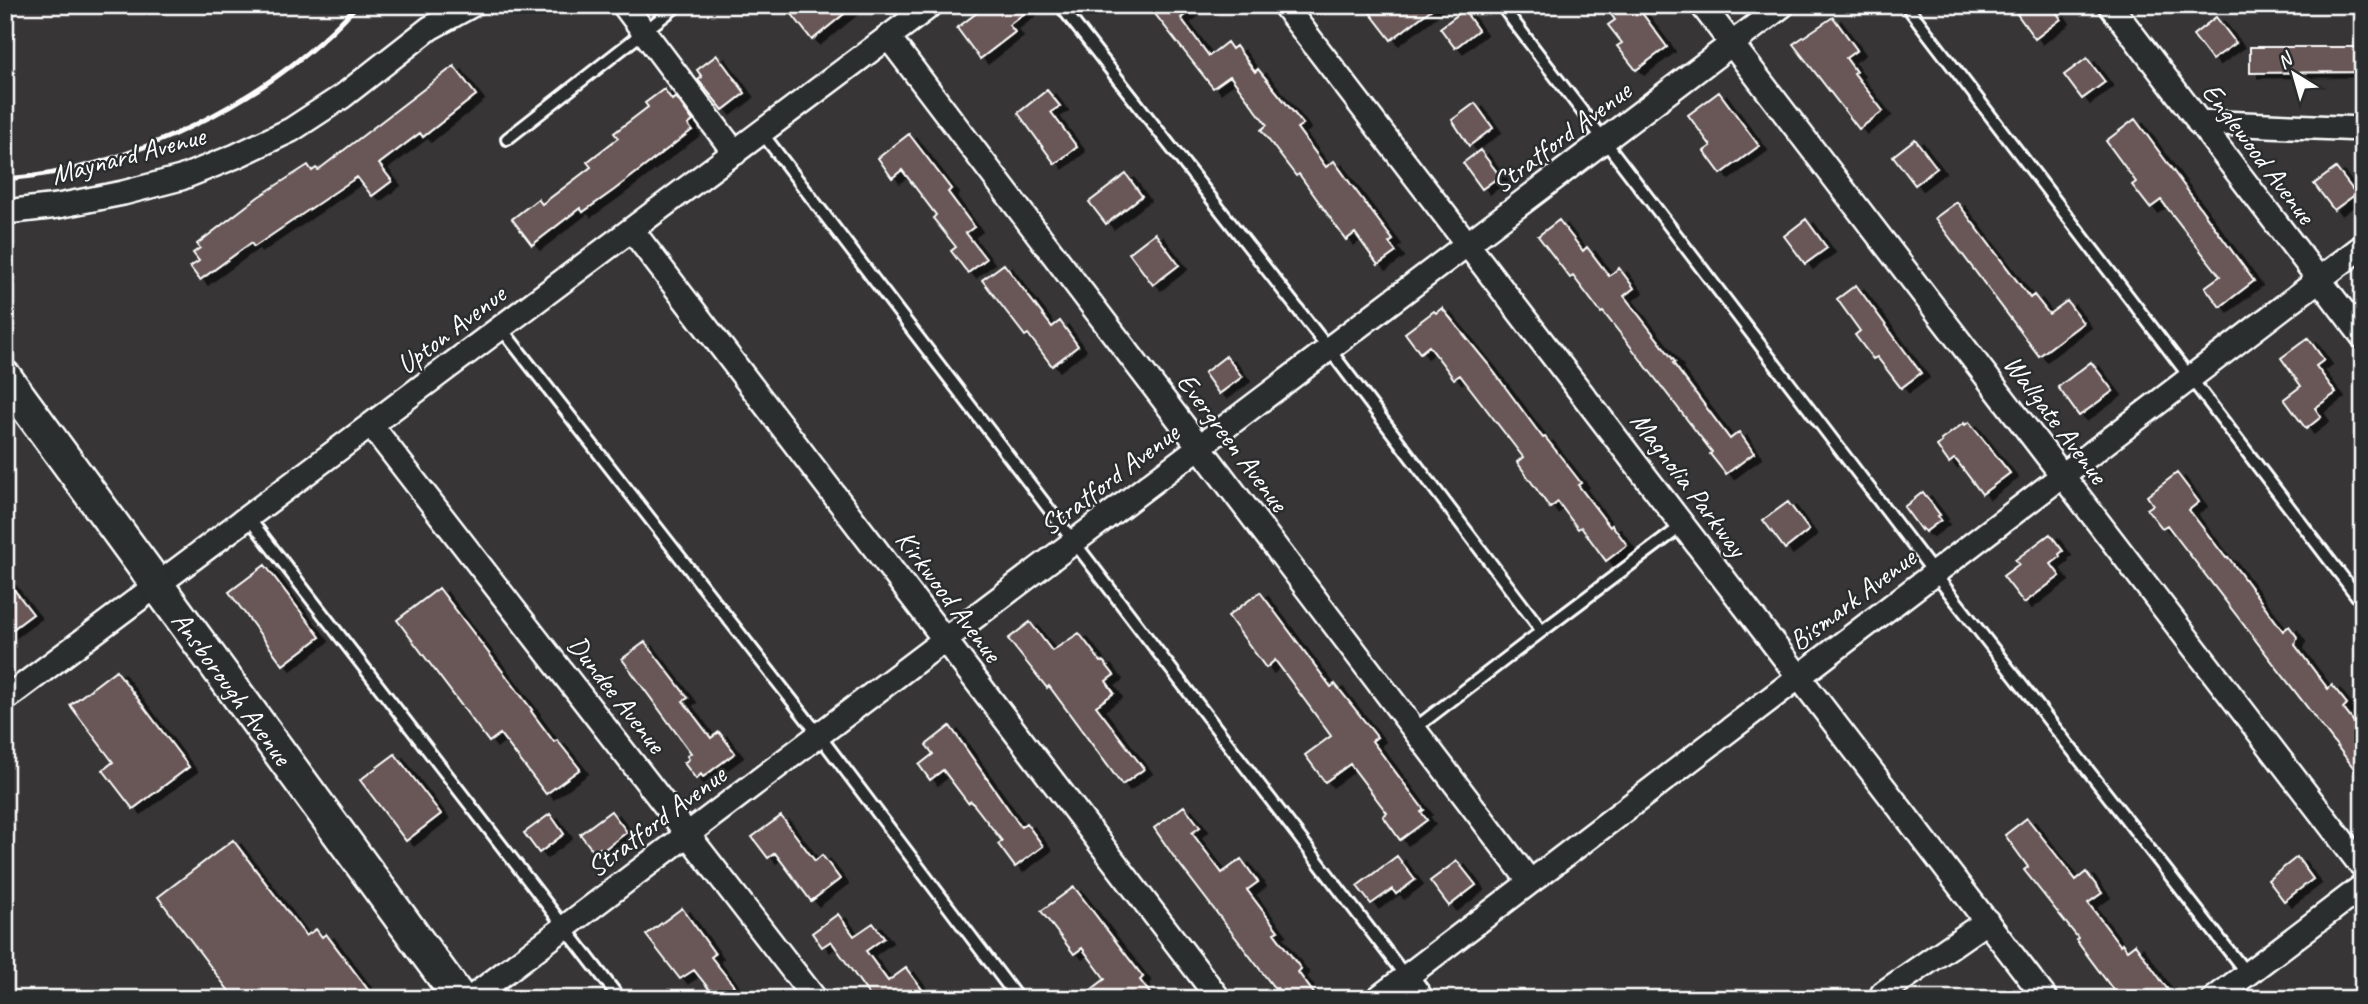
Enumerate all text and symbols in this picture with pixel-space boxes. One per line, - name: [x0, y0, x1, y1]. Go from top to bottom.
- north arrow: [2260, 38, 2330, 108]
- text: N: [2272, 46, 2299, 74]
- street label: Stratford Avenue: [1484, 72, 1639, 201]
- street label: Englewood Avenue: [2195, 76, 2325, 232]
- street label: Maynard Avenue: [47, 117, 210, 192]
- street label: Upton Avenue: [390, 276, 514, 381]
- street label: Wallgate Avenue: [1996, 348, 2117, 492]
- street label: Evergreen Avenue: [1169, 366, 1298, 520]
- street label: Magnolia Parkway: [1623, 405, 1756, 565]
- street label: Stratford Avenue: [1032, 414, 1187, 543]
- street label: Kirkwood Avenue: [888, 523, 1011, 670]
- street label: Bismark Avenue: [1782, 539, 1924, 658]
- street label: Ansborough Avenue: [164, 604, 301, 773]
- street label: Dundee Avenue: [560, 628, 675, 761]
- street label: Stratford Avenue: [579, 756, 734, 885]

